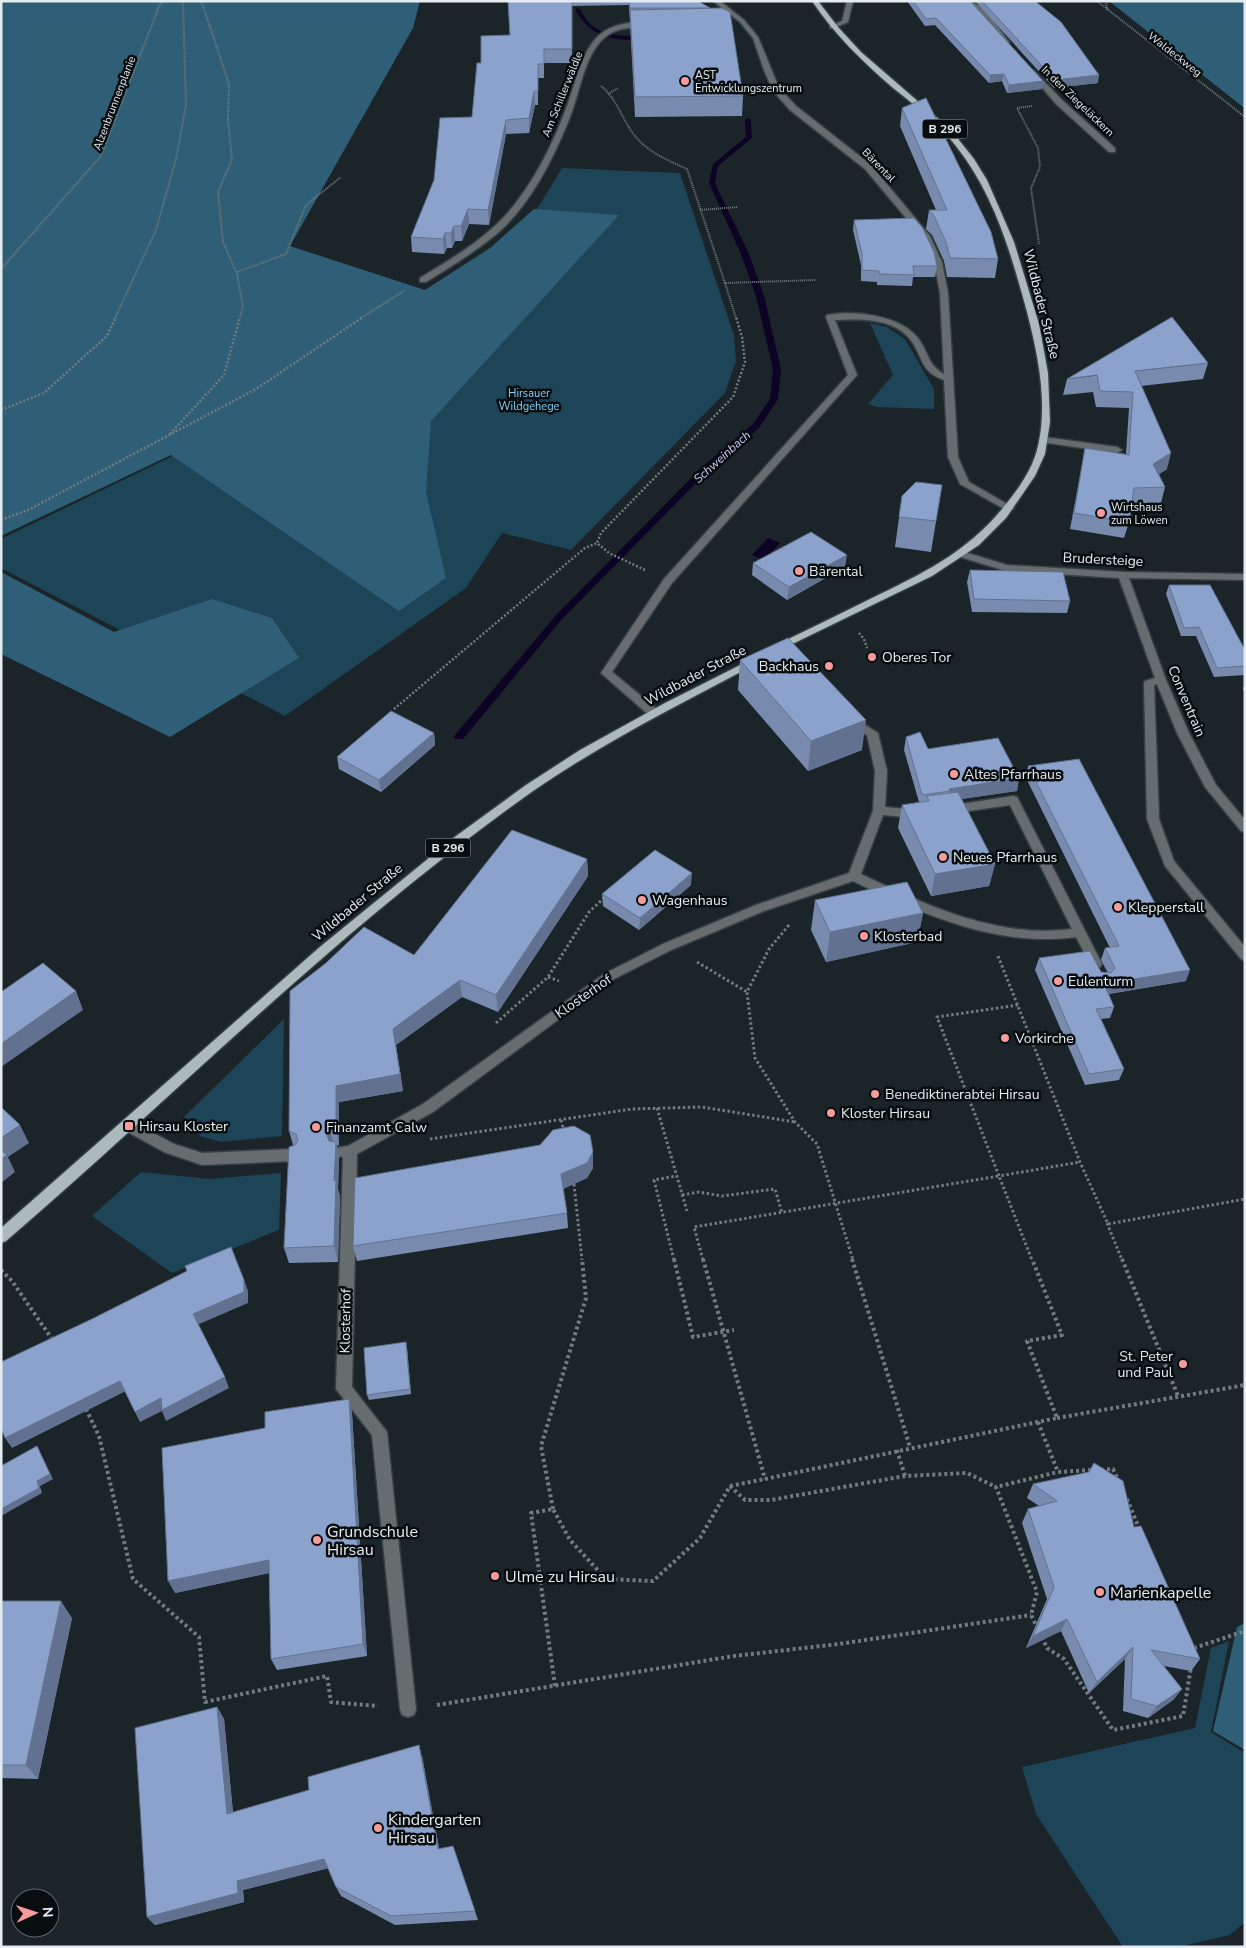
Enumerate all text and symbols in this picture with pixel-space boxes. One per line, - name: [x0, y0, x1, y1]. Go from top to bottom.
- street label: Waldeckweg: [1145, 29, 1205, 80]
- street label: Am Schillerwäldle: [538, 49, 587, 139]
- street label: Alzenbrunnenplanie: [90, 54, 139, 152]
- street label: In den Ziegeläckern: [1038, 63, 1117, 140]
- place label: AST Entwicklungszentrum: [695, 68, 802, 96]
- marker: AST Entwicklungszentrum: [679, 75, 691, 87]
- road number: B 296: [922, 120, 968, 138]
- street label: Bärental: [859, 145, 899, 186]
- street label: Wildbader Straße: [1019, 247, 1064, 361]
- park label: Hirsauer Wildgehege: [499, 386, 560, 414]
- water label: Schweinbach: [690, 427, 754, 487]
- place label: Wirtshaus zum Löwen: [1111, 500, 1168, 528]
- marker: Wirtshaus zum Löwen: [1095, 507, 1107, 519]
- street label: Brudersteige: [1062, 548, 1144, 571]
- place label: Bärental: [809, 562, 864, 581]
- marker: Bärental: [793, 565, 805, 577]
- street label: Wildbader Straße: [641, 641, 749, 710]
- place label: Oberes Tor: [882, 648, 951, 667]
- marker: Oberes Tor: [866, 651, 878, 663]
- place label: Backhaus: [759, 657, 819, 676]
- marker: Backhaus: [823, 660, 835, 672]
- street label: Conventrain: [1163, 663, 1210, 740]
- place label: Altes Pfarrhaus: [964, 765, 1062, 784]
- marker: Altes Pfarrhaus: [948, 768, 960, 780]
- road number: B 296: [426, 838, 470, 858]
- place label: Neues Pfarrhaus: [953, 848, 1058, 867]
- marker: Neues Pfarrhaus: [937, 851, 949, 863]
- street label: Wildbader Straße: [308, 859, 407, 946]
- place label: Wagenhaus: [652, 891, 728, 910]
- marker: Wagenhaus: [636, 894, 648, 906]
- place label: Klepperstall: [1128, 898, 1205, 917]
- marker: Klepperstall: [1112, 901, 1124, 913]
- place label: Klosterbad: [874, 927, 942, 946]
- marker: Klosterbad: [858, 930, 870, 942]
- street label: Klosterhof: [551, 970, 616, 1023]
- place label: Eulenturm: [1068, 972, 1133, 991]
- marker: Eulenturm: [1052, 975, 1064, 987]
- place label: Vorkirche: [1014, 1029, 1074, 1048]
- marker: Vorkirche: [999, 1032, 1011, 1044]
- place label: Benediktinerabtei Hirsau: [885, 1085, 1040, 1104]
- marker: Benediktinerabtei Hirsau: [869, 1088, 881, 1100]
- place label: Kloster Hirsau: [841, 1104, 930, 1123]
- marker: Kloster Hirsau: [825, 1107, 837, 1119]
- place label: Hirsau Kloster: [139, 1117, 228, 1136]
- place label: Finanzamt Calw: [326, 1118, 427, 1137]
- marker: Hirsau Kloster: [123, 1120, 135, 1132]
- marker: Finanzamt Calw: [310, 1121, 322, 1133]
- street label: Klosterhof: [335, 1288, 356, 1354]
- place label: St. Peter und Paul: [1117, 1347, 1174, 1382]
- marker: St. Peter und Paul: [1177, 1358, 1189, 1370]
- place label: Grundschule Hirsau: [327, 1521, 418, 1561]
- marker: Grundschule Hirsau: [311, 1534, 323, 1546]
- place label: Ulme zu Hirsau: [505, 1566, 615, 1588]
- marker: Ulme zu Hirsau: [489, 1570, 501, 1582]
- place label: Marienkapelle: [1110, 1582, 1211, 1604]
- marker: Marienkapelle: [1094, 1586, 1106, 1598]
- place label: Kindergarten Hirsau: [388, 1809, 481, 1849]
- marker: Kindergarten Hirsau: [372, 1822, 384, 1834]
- north arrow: [10, 1888, 60, 1938]
- text: N: [38, 1907, 57, 1918]

